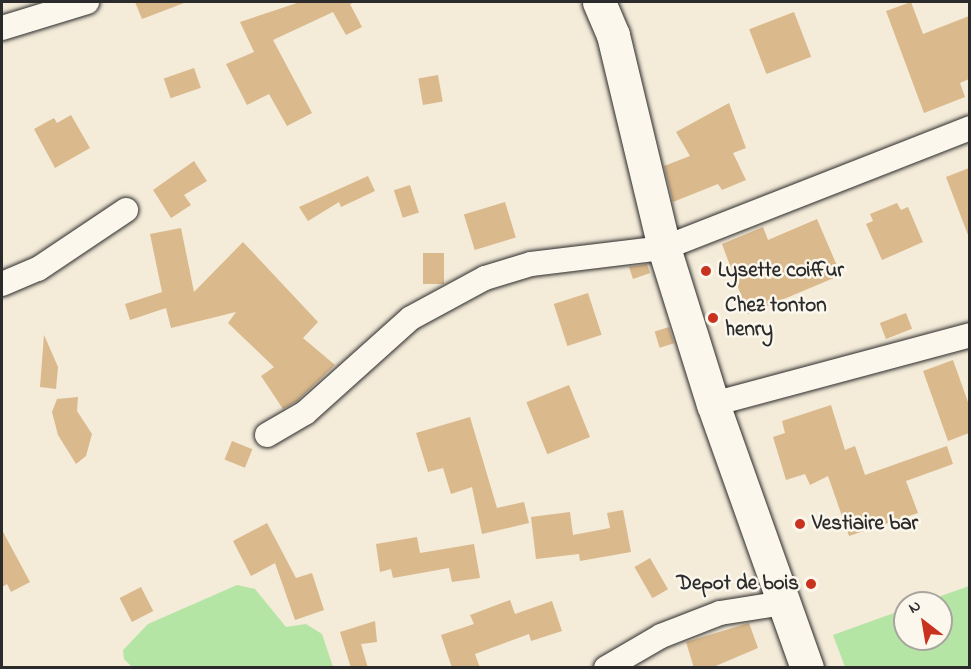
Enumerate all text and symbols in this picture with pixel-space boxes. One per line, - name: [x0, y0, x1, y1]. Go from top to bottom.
- place label: Lysette coiffur: [718, 258, 844, 284]
- marker: Lysette coiffur: [699, 264, 713, 278]
- place label: Chez tonton henry: [725, 293, 827, 343]
- marker: Chez tonton henry: [706, 311, 720, 325]
- place label: Vestiaire bar: [812, 511, 918, 537]
- marker: Vestiaire bar: [793, 517, 807, 531]
- place label: Depot de bois: [677, 571, 799, 597]
- marker: Depot de bois: [804, 577, 818, 591]
- north arrow: [893, 591, 953, 651]
- text: N: [904, 594, 926, 620]

